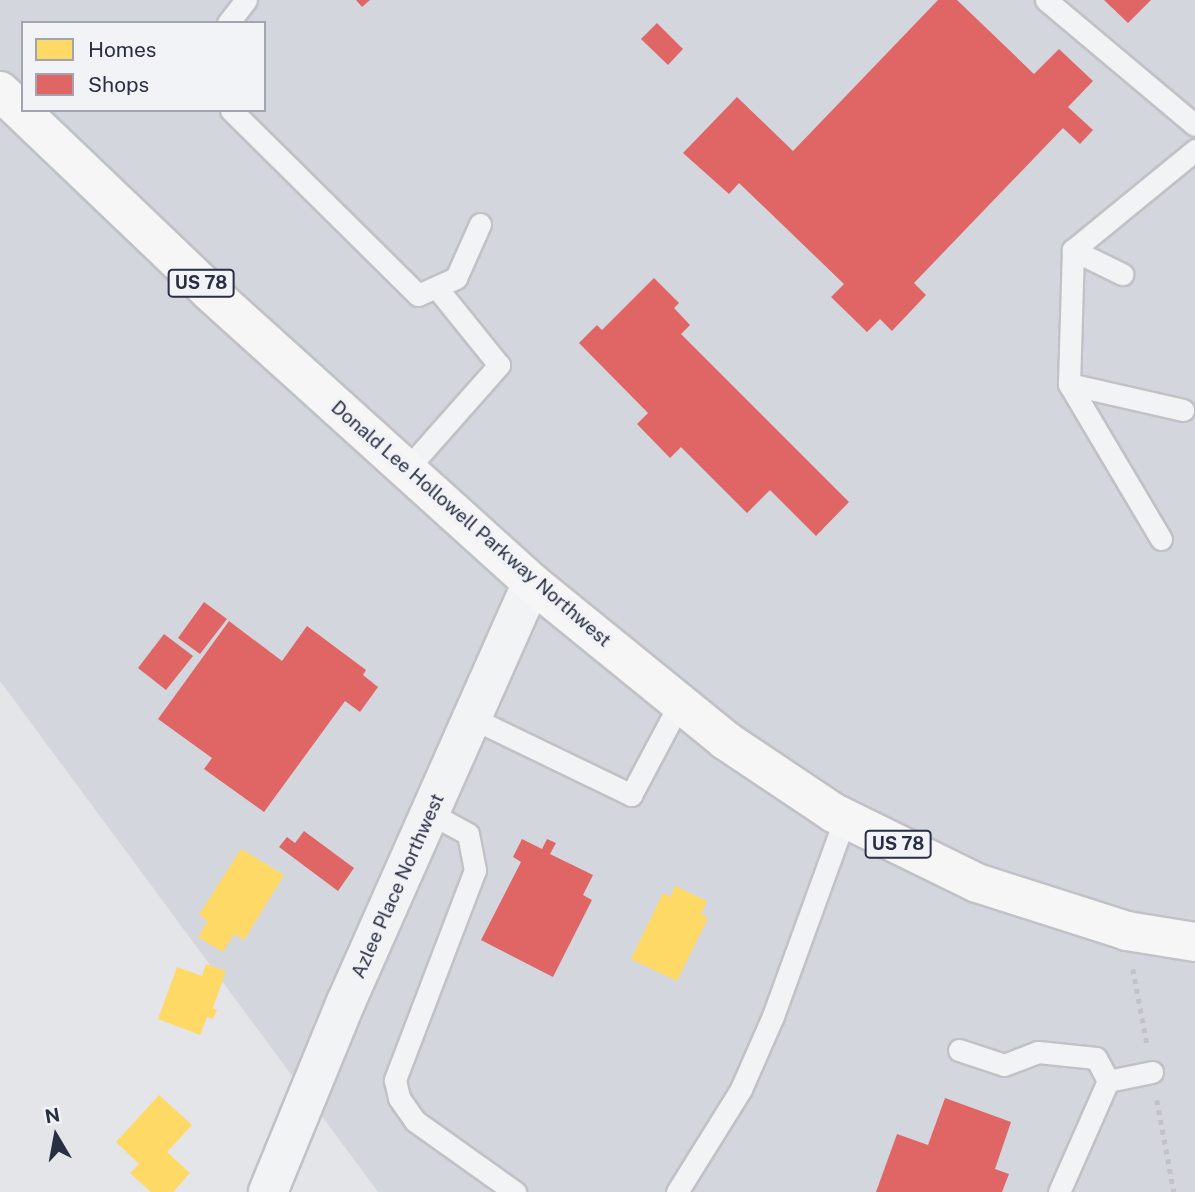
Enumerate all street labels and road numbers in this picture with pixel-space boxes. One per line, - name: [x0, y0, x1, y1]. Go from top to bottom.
- road number: US 78: [166, 268, 236, 298]
- street label: Donald Lee Hollowell Parkway Northwest: [326, 396, 616, 652]
- street label: Azlee Place Northwest: [347, 790, 449, 982]
- road number: US 78: [863, 830, 933, 858]

